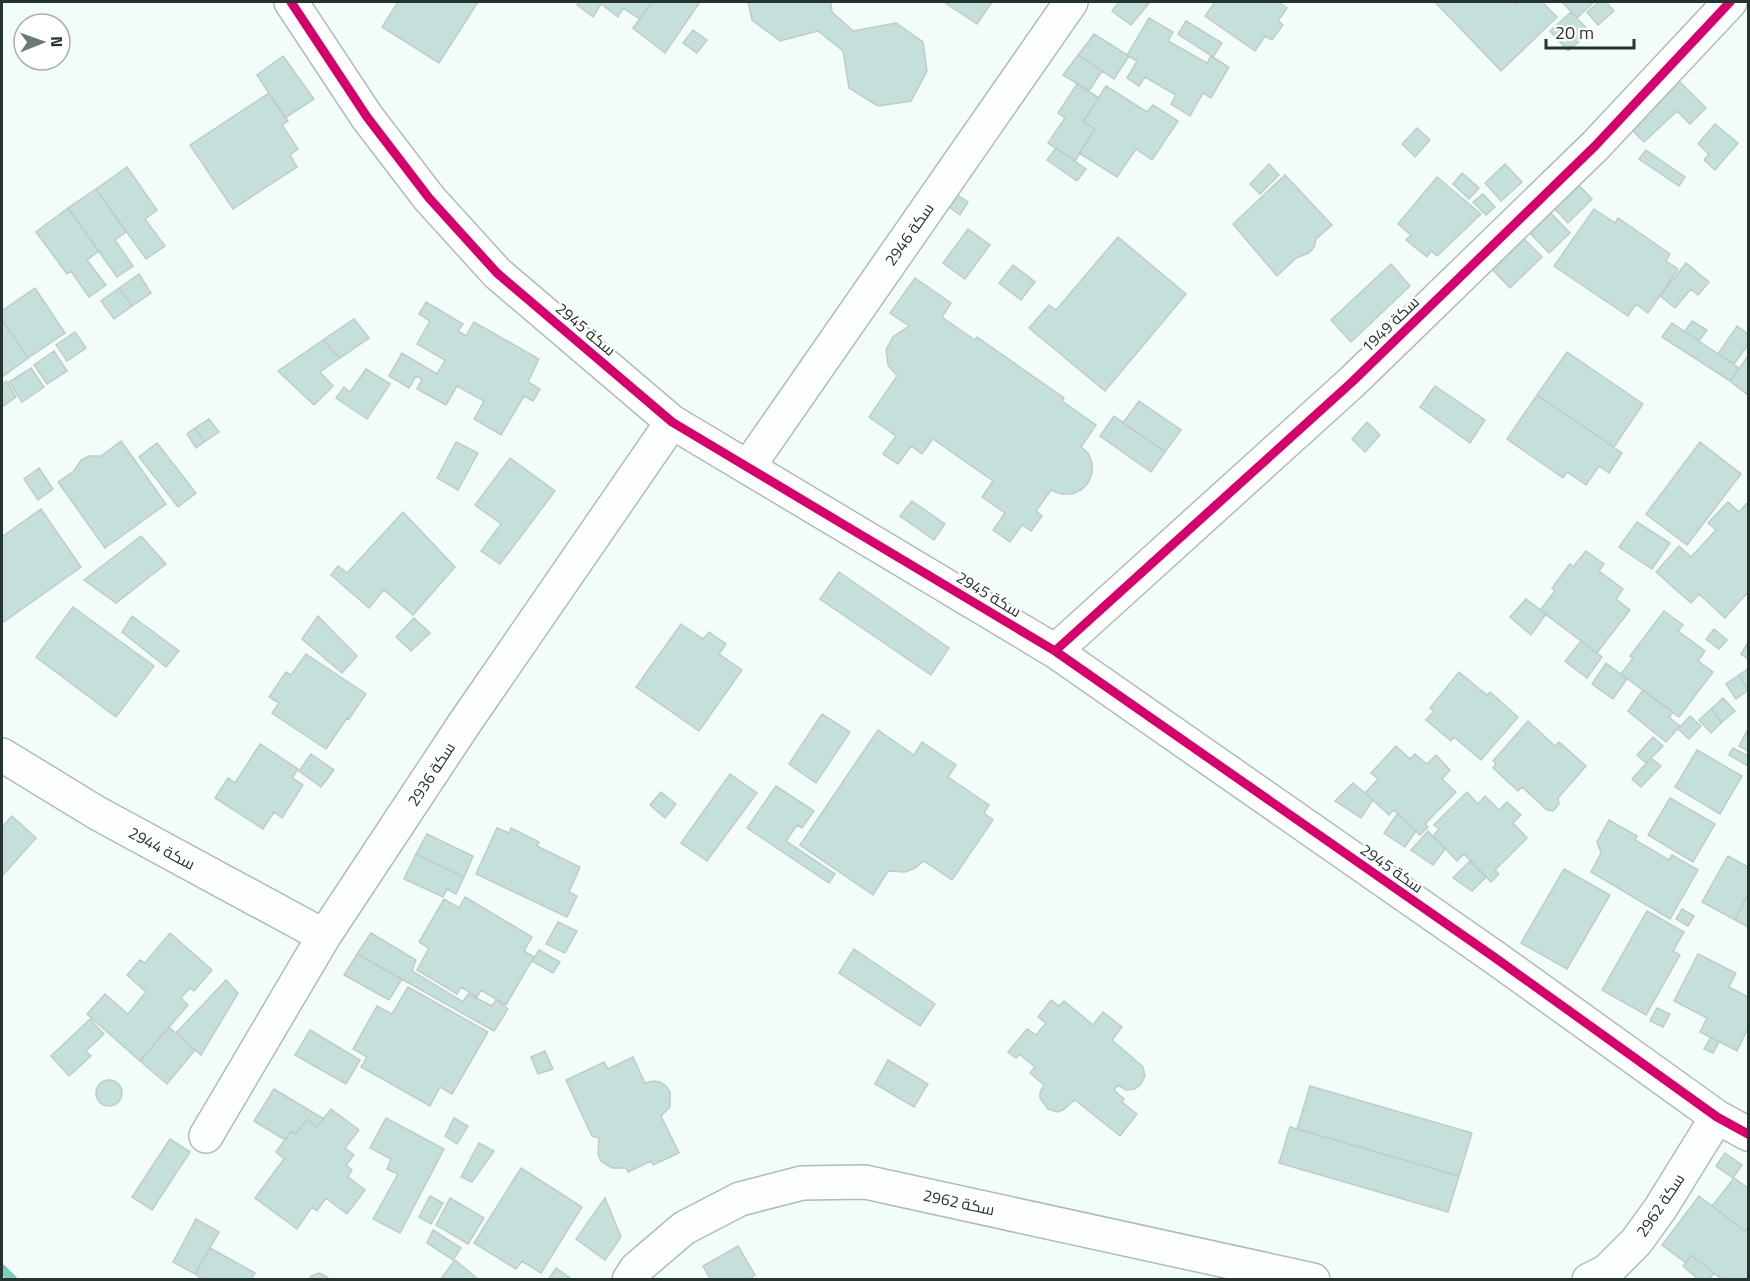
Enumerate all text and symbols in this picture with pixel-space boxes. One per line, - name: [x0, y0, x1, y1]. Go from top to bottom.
- north arrow: [12, 12, 72, 72]
- scale bar: [1546, 12, 1634, 50]
- text: 20 m: [1555, 19, 1594, 46]
- text: N: [45, 36, 69, 47]
- street label: سكة 2946: [878, 197, 940, 271]
- street label: سكة 1949: [1356, 290, 1424, 358]
- street label: سكة 2945: [551, 297, 621, 361]
- street label: سكة 2945: [952, 565, 1026, 623]
- street label: سكة 2936: [401, 737, 461, 811]
- street label: سكة 2944: [124, 820, 200, 876]
- street label: سكة 2945: [1355, 837, 1429, 899]
- street label: سكة 2962: [1630, 1168, 1690, 1242]
- street label: سكة 2962: [921, 1183, 997, 1221]

